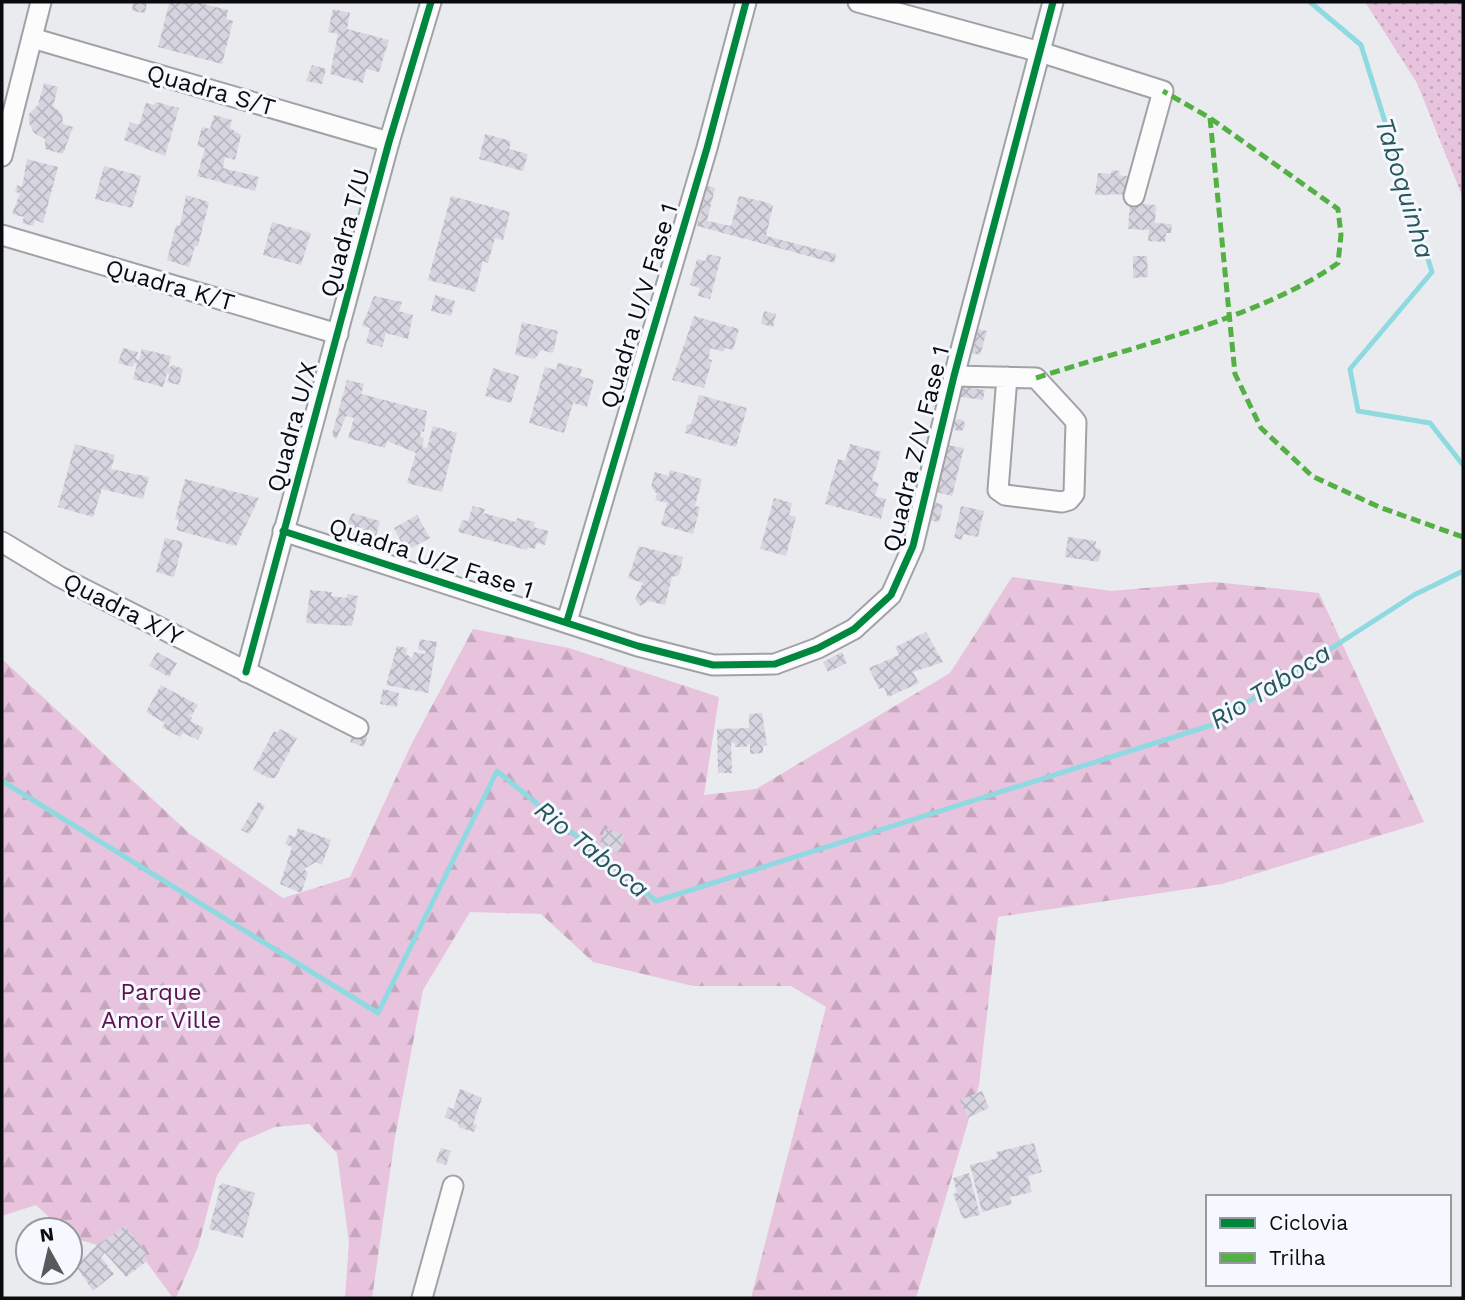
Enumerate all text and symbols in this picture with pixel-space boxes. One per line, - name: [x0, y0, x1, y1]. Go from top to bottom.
- street label: Quadra S/T: [143, 58, 279, 122]
- water label: Taboquinha: [1369, 114, 1441, 262]
- street label: Quadra T/U: [314, 166, 376, 300]
- street label: Quadra U/V Fase 1: [595, 200, 683, 412]
- street label: Quadra K/T: [102, 253, 238, 317]
- street label: Quadra Z/V Fase 1: [877, 343, 955, 555]
- street label: Quadra U/X: [261, 359, 323, 495]
- street label: Quadra U/Z Fase 1: [325, 512, 537, 604]
- street label: Quadra X/Y: [59, 567, 188, 651]
- water label: Rio Taboca: [1204, 637, 1336, 735]
- water label: Rio Taboca: [529, 794, 655, 904]
- park label: Parque Amor Ville: [101, 978, 221, 1034]
- legend: [1206, 1195, 1451, 1286]
- text: Ciclovia: [1269, 1210, 1348, 1235]
- north arrow: [14, 1216, 84, 1286]
- text: N: [38, 1222, 55, 1247]
- text: Trilha: [1269, 1245, 1326, 1270]

